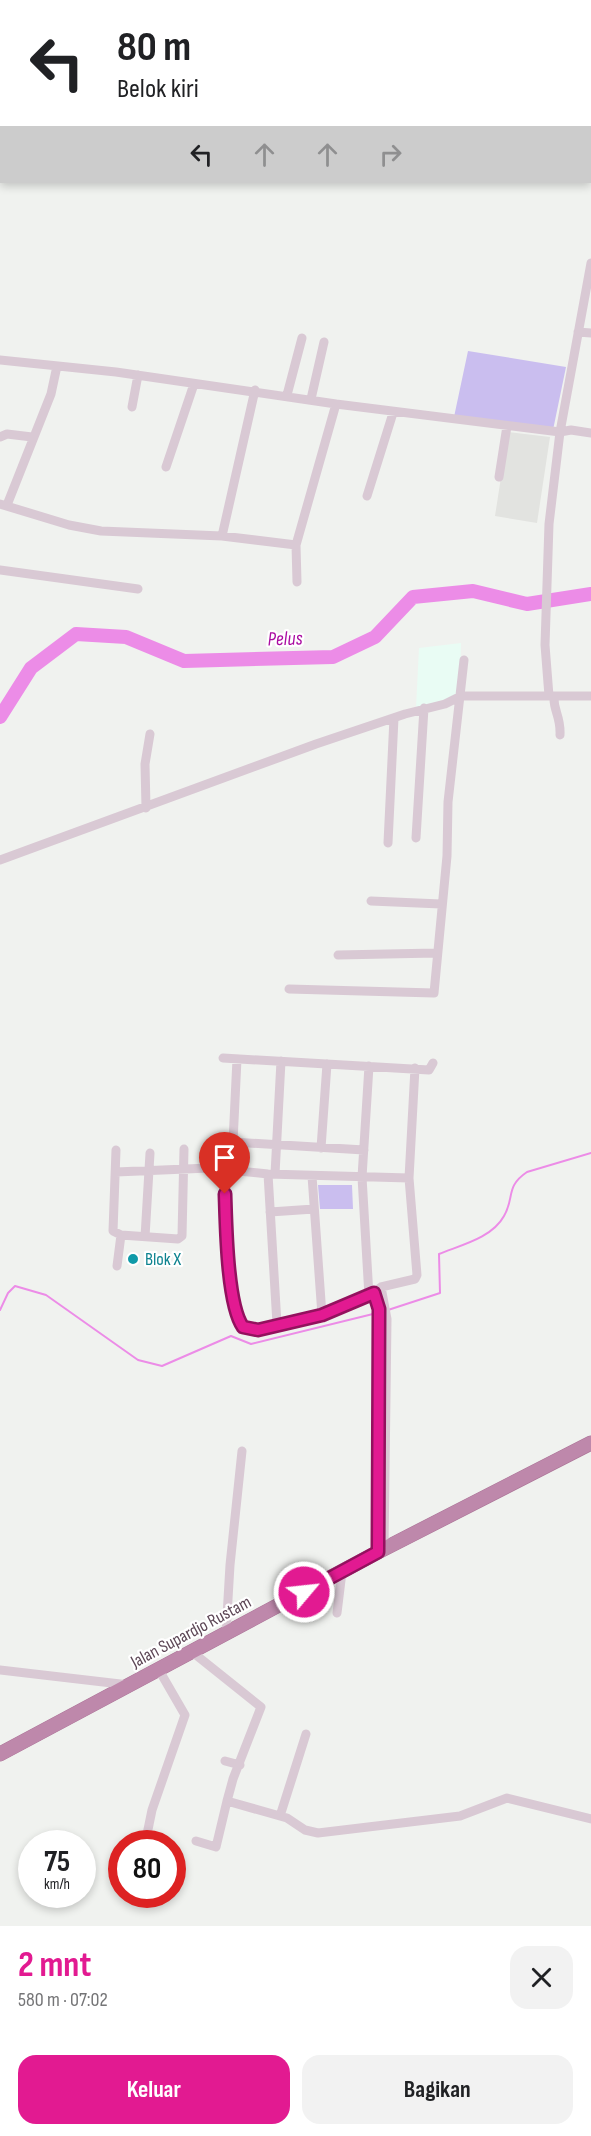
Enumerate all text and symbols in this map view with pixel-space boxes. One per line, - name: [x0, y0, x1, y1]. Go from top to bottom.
- text: 80 m: [117, 22, 191, 73]
- icon: left: [18, 24, 96, 102]
- text: Belok kiri: [117, 73, 199, 105]
- icon: left: [185, 138, 218, 171]
- icon: ahead: [248, 138, 281, 171]
- icon: ahead: [311, 138, 344, 171]
- icon: right: [374, 138, 407, 171]
- water label: Pelus: [267, 626, 303, 652]
- pin: [199, 1132, 250, 1194]
- icon: arrive: [208, 1141, 241, 1174]
- place label: Blok X: [145, 1249, 182, 1270]
- marker: Blok X: [126, 1252, 140, 1266]
- position arrow: [272, 1560, 336, 1624]
- street label: Jalan Supardjo Rustam: [126, 1591, 255, 1673]
- speed limit sign: 80: [108, 1830, 186, 1908]
- text: 75: [44, 1844, 70, 1880]
- text: km/h: [44, 1875, 70, 1894]
- text: 2 mnt: [18, 1944, 91, 1987]
- button: close: [510, 1946, 573, 2009]
- text: 580 m · 07:02: [18, 1988, 108, 2012]
- button: Keluar: [18, 2055, 290, 2124]
- button: Bagikan: [302, 2055, 573, 2124]

